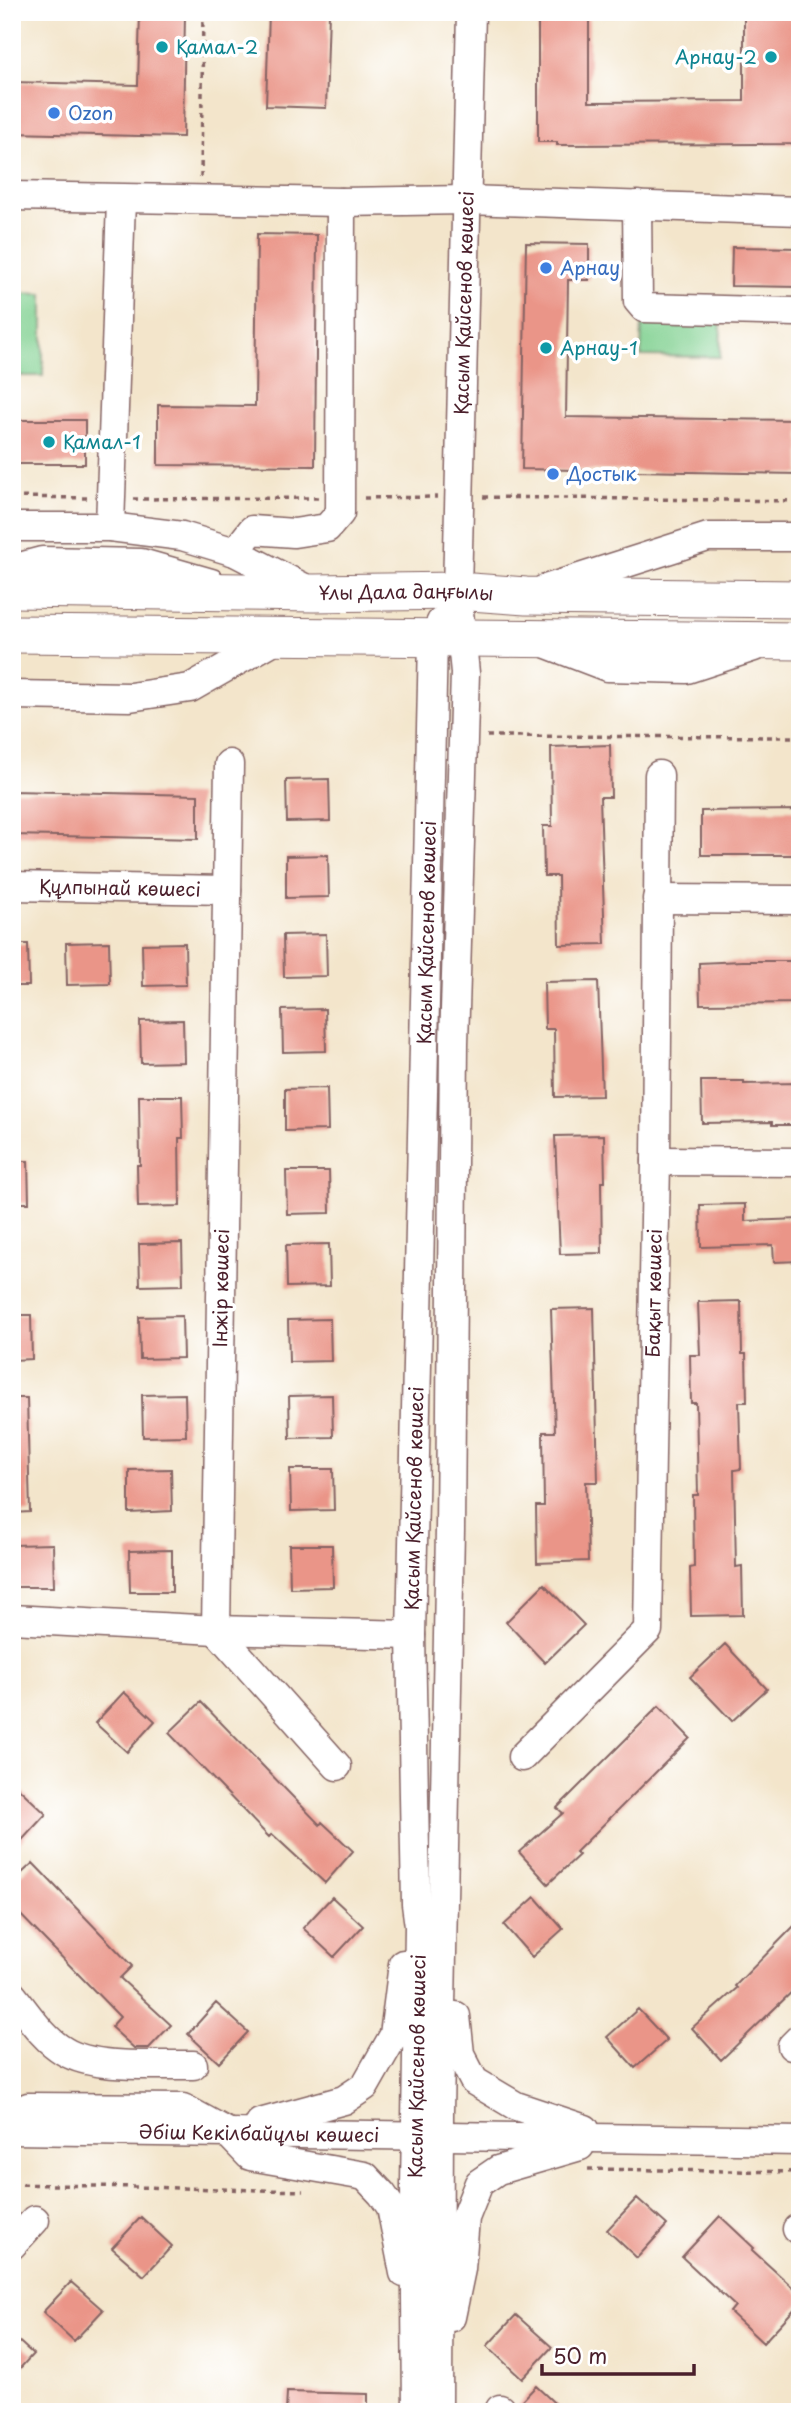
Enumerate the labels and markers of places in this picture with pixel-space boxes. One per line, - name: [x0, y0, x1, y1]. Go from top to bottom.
- place label: Қамал-2: [176, 32, 258, 60]
- marker: Қамал-2: [154, 39, 170, 55]
- place label: Арнау-2: [675, 42, 757, 70]
- marker: Арнау-2: [763, 49, 779, 65]
- place label: Ozon: [68, 98, 113, 126]
- marker: Ozon: [46, 105, 62, 121]
- place label: Арнау: [560, 253, 620, 281]
- marker: Арнау: [538, 260, 554, 276]
- place label: Арнау-1: [560, 333, 638, 361]
- marker: Арнау-1: [538, 340, 554, 356]
- place label: Қамал-1: [63, 427, 141, 455]
- marker: Қамал-1: [41, 434, 57, 450]
- place label: Достык: [566, 459, 637, 487]
- marker: Достык: [545, 466, 561, 482]

